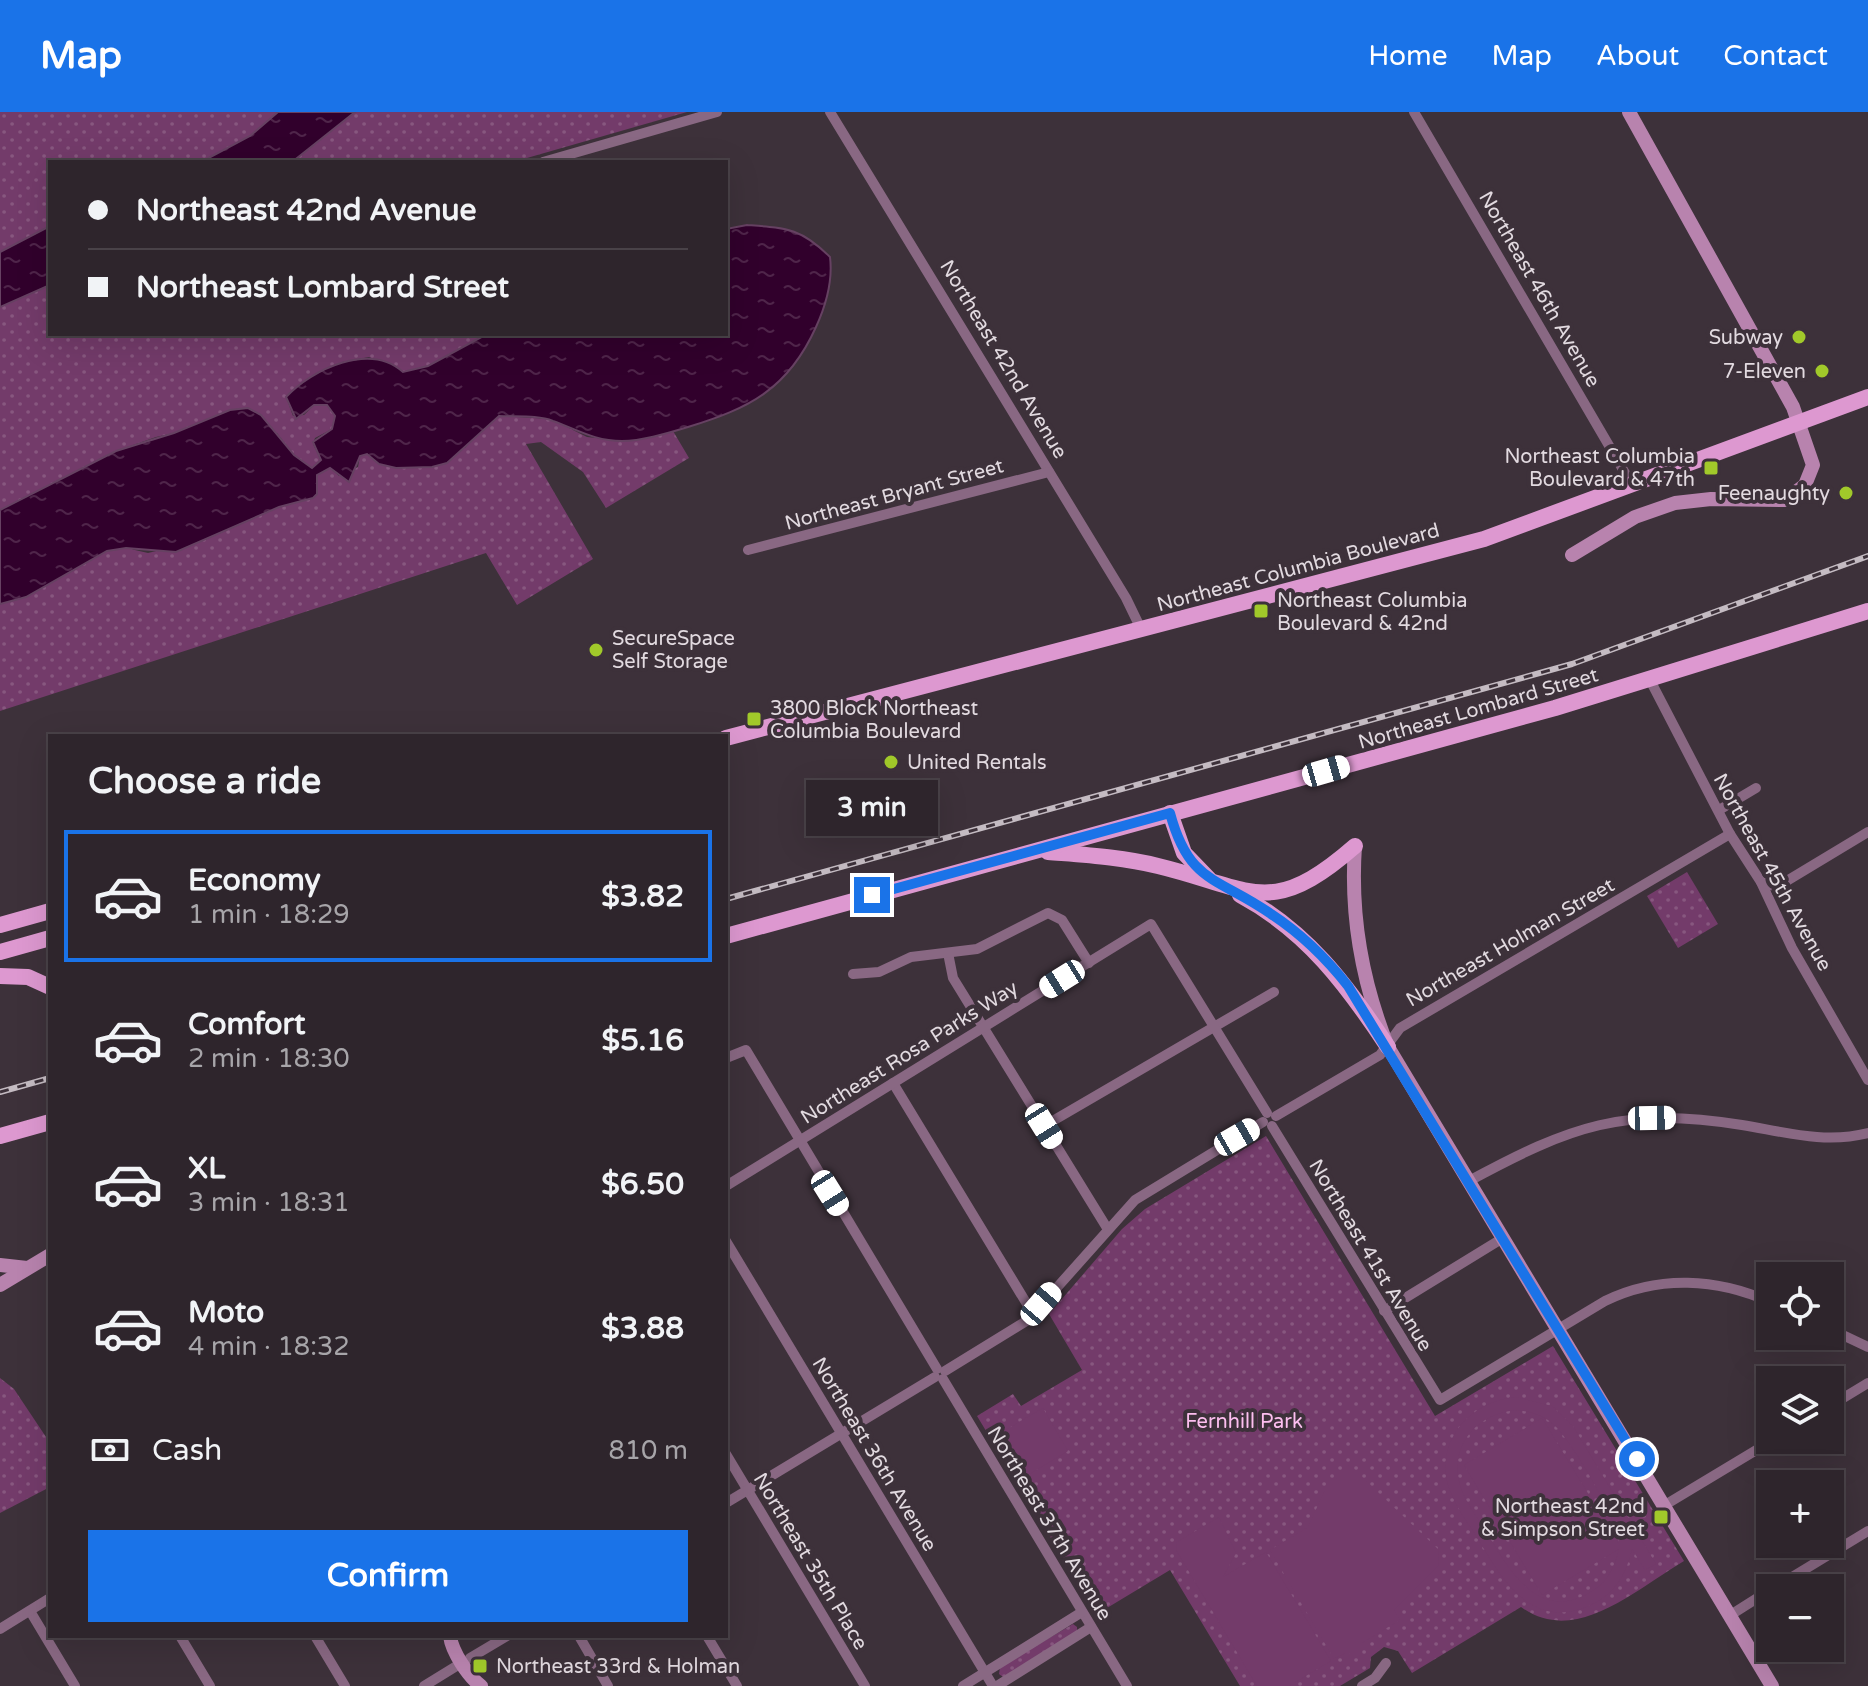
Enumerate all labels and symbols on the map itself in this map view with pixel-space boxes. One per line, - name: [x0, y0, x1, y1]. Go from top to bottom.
- street label: Northeast 46th Avenue: [1473, 187, 1605, 392]
- street label: Northeast 42nd Avenue: [934, 256, 1072, 463]
- place label: Subway: [1709, 326, 1783, 350]
- marker: Subway: [1790, 328, 1808, 346]
- place label: 7-Eleven: [1723, 360, 1806, 384]
- marker: 7-Eleven: [1813, 362, 1831, 380]
- place label: Northeast Columbia Boulevard & 47th: [1505, 445, 1695, 492]
- street label: Northeast Bryant Street: [782, 454, 1007, 536]
- marker: Northeast Columbia Boulevard & 47th: [1702, 459, 1720, 477]
- place label: Feenaughty: [1718, 482, 1830, 506]
- marker: Feenaughty: [1837, 484, 1855, 502]
- street label: Northeast Columbia Boulevard: [1154, 519, 1442, 617]
- place label: Northeast Columbia Boulevard & 42nd: [1277, 589, 1467, 636]
- marker: Northeast Columbia Boulevard & 42nd: [1252, 602, 1270, 620]
- place label: SecureSpace Self Storage: [612, 627, 735, 674]
- marker: SecureSpace Self Storage: [587, 641, 605, 659]
- street label: Northeast Lombard Street: [1355, 663, 1601, 755]
- place label: 3800 Block Northeast Columbia Boulevard: [770, 697, 979, 744]
- marker: 3800 Block Northeast Columbia Boulevard: [745, 710, 763, 728]
- place label: United Rentals: [907, 751, 1047, 775]
- marker: United Rentals: [882, 753, 900, 771]
- car: [1300, 753, 1352, 789]
- street label: Northeast 45th Avenue: [1708, 770, 1836, 975]
- callout: 3 min: [806, 779, 938, 835]
- street label: Northeast Holman Street: [1402, 873, 1619, 1012]
- route end: [854, 877, 890, 913]
- car: [1035, 956, 1089, 1002]
- street label: Northeast Rosa Parks Way: [797, 976, 1023, 1130]
- car: [1021, 1099, 1067, 1153]
- car: [1628, 1106, 1676, 1130]
- car: [1210, 1115, 1264, 1159]
- street label: Northeast 41st Avenue: [1303, 1155, 1437, 1356]
- car: [807, 1166, 853, 1220]
- car: [1016, 1278, 1066, 1330]
- street label: Northeast 36th Avenue: [807, 1353, 942, 1556]
- park label: Fernhill Park: [1185, 1410, 1303, 1434]
- street label: Northeast 37th Avenue: [982, 1422, 1117, 1625]
- route start: [1619, 1441, 1655, 1477]
- street label: Northeast 35th Place: [748, 1469, 872, 1654]
- place label: Northeast 42nd & Simpson Street: [1481, 1495, 1645, 1542]
- marker: Northeast 42nd & Simpson Street: [1652, 1508, 1670, 1526]
- place label: Northeast 33rd & Holman: [496, 1655, 740, 1679]
- marker: Northeast 33rd & Holman: [471, 1657, 489, 1675]

